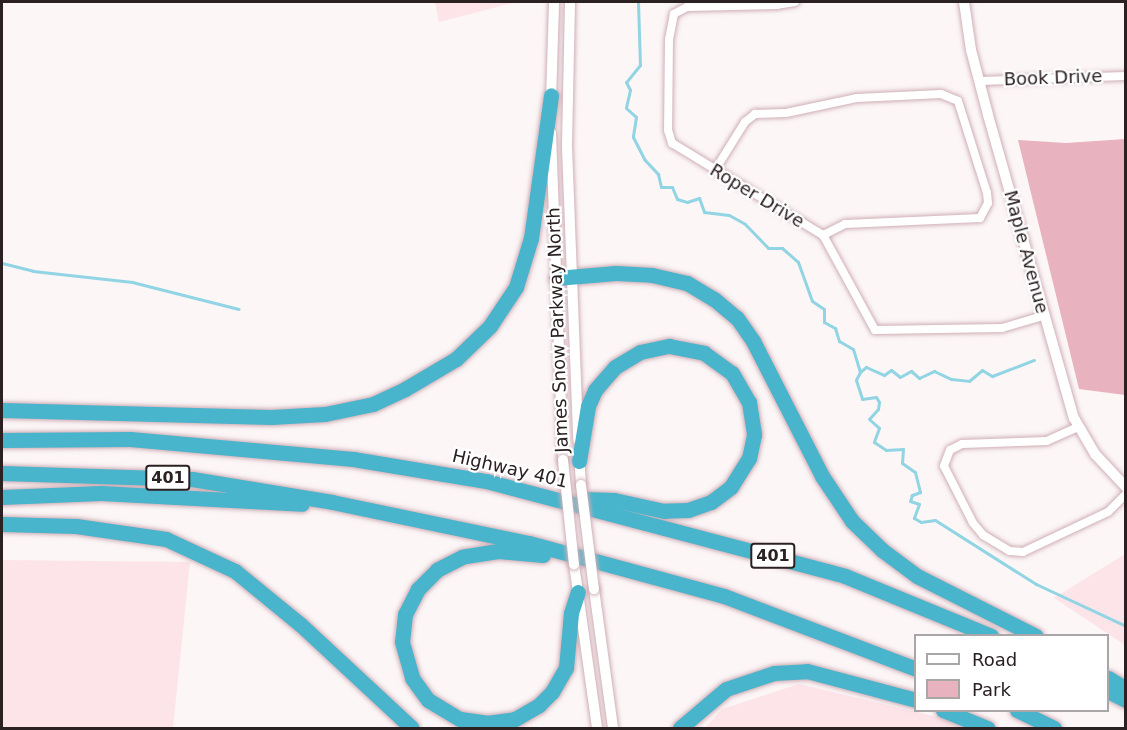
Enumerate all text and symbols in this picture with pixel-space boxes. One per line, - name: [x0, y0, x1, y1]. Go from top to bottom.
- street label: Book Drive: [1003, 65, 1103, 91]
- street label: Roper Drive: [706, 159, 808, 233]
- street label: Maple Avenue: [999, 188, 1053, 316]
- street label: James Snow Parkway North: [543, 207, 573, 453]
- street label: Highway 401: [450, 445, 570, 493]
- road number: 401: [144, 465, 192, 491]
- road number: 401: [749, 543, 797, 569]
- legend: [914, 634, 1109, 712]
- text: Road: [972, 649, 1017, 670]
- text: Park: [972, 679, 1011, 700]

